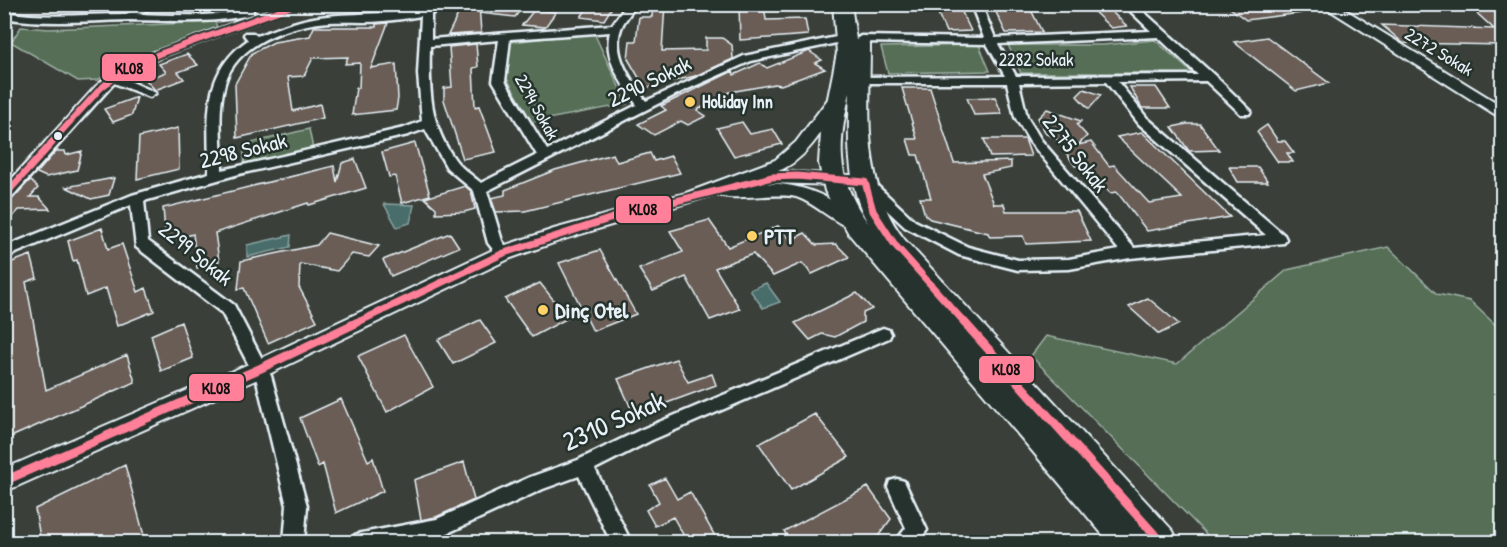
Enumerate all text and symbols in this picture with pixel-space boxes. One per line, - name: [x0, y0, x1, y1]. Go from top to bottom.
- street label: 2272 Sokak: [1400, 21, 1479, 82]
- street label: 2282 Sokak: [999, 47, 1074, 72]
- street label: 2290 Sokak: [602, 48, 696, 114]
- line badge: KL08: [101, 53, 157, 82]
- text: KL08: [115, 57, 143, 79]
- street label: 2294 Sokak: [509, 69, 566, 145]
- place label: Holiday Inn: [702, 89, 773, 115]
- marker: Holiday Inn: [683, 95, 697, 109]
- street label: 2275 Sokak: [1036, 108, 1116, 198]
- street label: 2298 Sokak: [196, 125, 290, 175]
- unlabelled marker: [52, 130, 64, 142]
- line badge: KL08: [615, 195, 672, 224]
- text: KL08: [629, 198, 657, 220]
- street label: 2299 Sokak: [152, 214, 240, 292]
- place label: PTT: [764, 221, 796, 251]
- marker: PTT: [745, 229, 759, 243]
- place label: Dinç Otel: [555, 295, 629, 325]
- marker: Dinç Otel: [536, 303, 550, 317]
- line badge: KL08: [978, 355, 1035, 384]
- text: KL08: [992, 358, 1020, 380]
- line badge: KL08: [188, 373, 245, 402]
- text: KL08: [202, 377, 230, 399]
- street label: 2310 Sokak: [556, 381, 671, 459]

